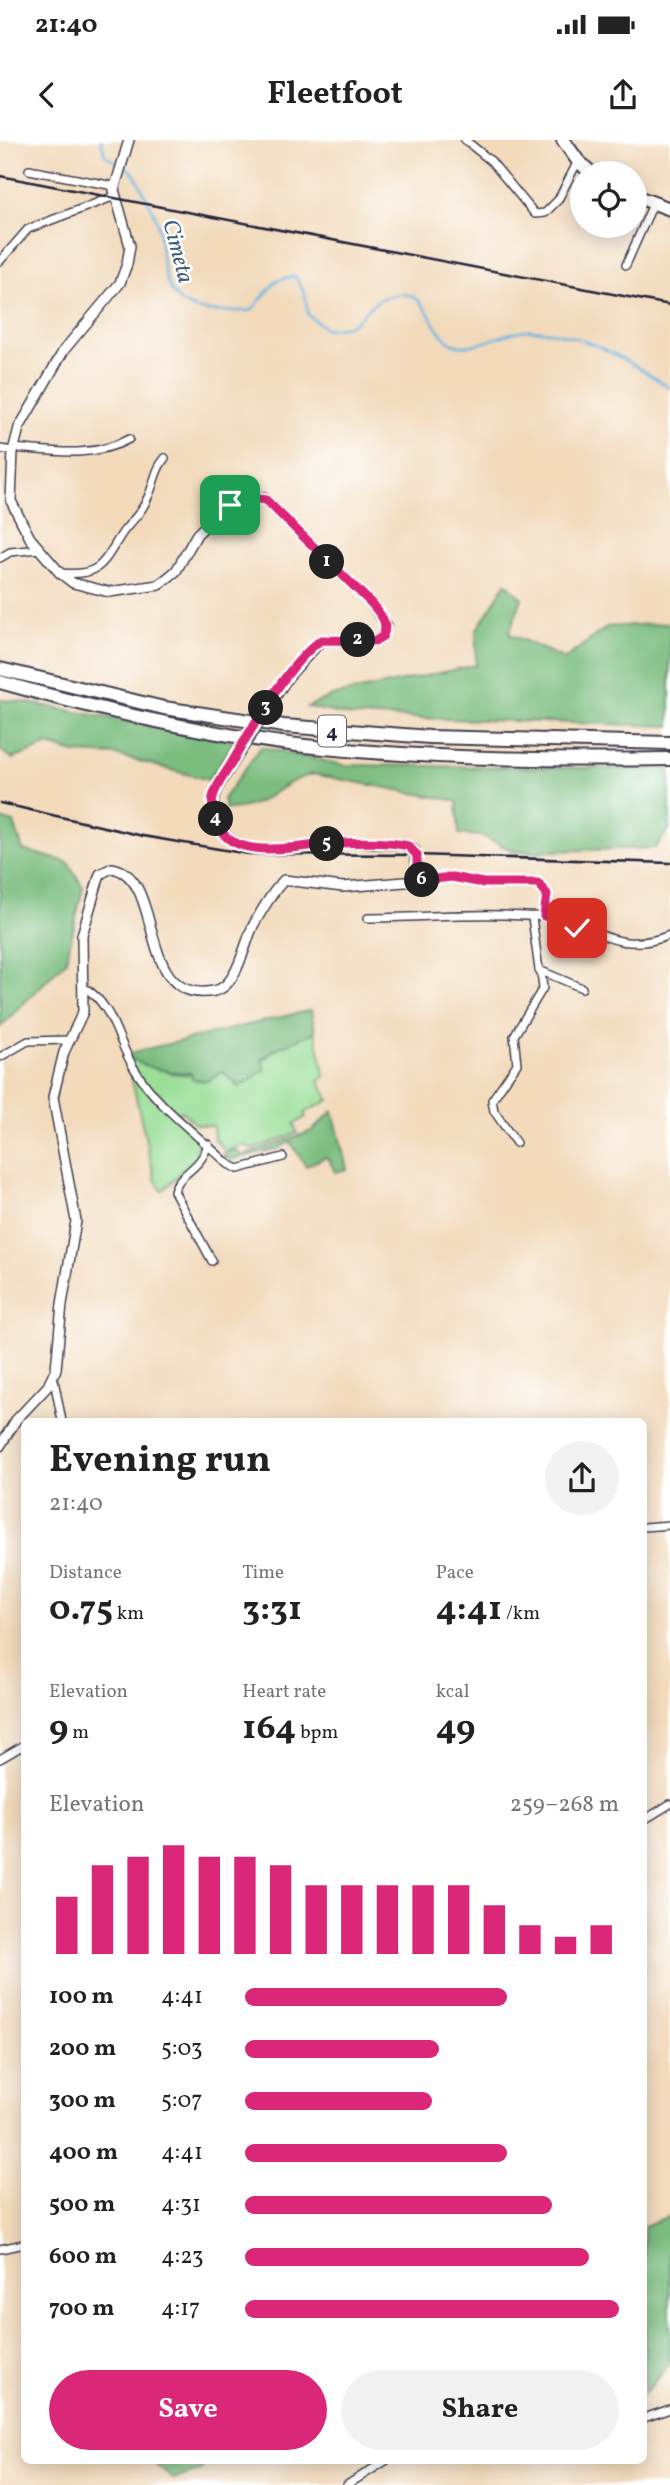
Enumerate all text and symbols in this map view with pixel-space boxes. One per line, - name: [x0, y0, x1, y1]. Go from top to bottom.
- text: 21:40: [35, 7, 98, 43]
- text: Fleetfoot: [267, 73, 403, 117]
- icon: back: [28, 76, 66, 114]
- icon: share: [604, 76, 642, 114]
- map controls: [570, 161, 647, 238]
- button: locate: [570, 161, 647, 238]
- water label: Cimeta: [153, 216, 201, 287]
- pin: [200, 475, 260, 535]
- icon: arrive: [211, 486, 249, 524]
- pin: 1: [310, 544, 344, 580]
- text: 1: [323, 548, 330, 574]
- pin: 2: [340, 622, 376, 658]
- text: 2: [353, 626, 362, 652]
- pin: 3: [248, 690, 284, 726]
- text: 3: [261, 694, 270, 720]
- road number: 4: [318, 716, 346, 746]
- pin: 4: [198, 802, 234, 836]
- text: 4: [210, 805, 221, 831]
- pin: 5: [310, 826, 344, 862]
- text: 5: [322, 830, 331, 856]
- pin: 6: [404, 862, 440, 898]
- text: 6: [416, 866, 427, 892]
- pin: [547, 898, 607, 958]
- icon: check: [558, 909, 596, 947]
- text: Evening run: [49, 1435, 271, 1488]
- button: share: [545, 1441, 619, 1515]
- text: 21:40: [49, 1488, 103, 1520]
- text: Distance: [49, 1560, 122, 1586]
- text: Time: [242, 1560, 284, 1586]
- text: Pace: [436, 1560, 474, 1586]
- text: 0.75: [49, 1586, 113, 1634]
- text: 3:31: [242, 1586, 302, 1634]
- text: 4:41: [436, 1586, 502, 1634]
- text: km: [113, 1601, 144, 1627]
- text: /km: [502, 1601, 540, 1627]
- text: Elevation: [49, 1679, 128, 1705]
- text: Heart rate: [242, 1679, 326, 1705]
- text: kcal: [436, 1679, 469, 1705]
- text: 9: [49, 1705, 68, 1753]
- text: 164: [242, 1705, 296, 1753]
- text: 49: [436, 1705, 475, 1753]
- text: m: [68, 1720, 89, 1746]
- text: bpm: [296, 1720, 338, 1746]
- text: Elevation: [49, 1789, 145, 1821]
- text: 259–268 m: [510, 1789, 619, 1821]
- text: 100 m: [49, 1981, 114, 2013]
- text: 4:41: [161, 1981, 203, 2013]
- text: 200 m: [49, 2033, 116, 2065]
- text: 5:03: [161, 2033, 203, 2065]
- text: 300 m: [49, 2085, 116, 2117]
- text: 5:07: [161, 2085, 202, 2117]
- text: 400 m: [49, 2137, 118, 2169]
- text: 4:41: [161, 2137, 203, 2169]
- text: 500 m: [49, 2189, 115, 2221]
- text: 4:31: [161, 2189, 201, 2221]
- text: 600 m: [49, 2241, 117, 2273]
- text: 4:23: [161, 2241, 204, 2273]
- text: 700 m: [49, 2293, 115, 2325]
- text: 4:17: [161, 2293, 200, 2325]
- button: Save: [49, 2370, 327, 2450]
- button: Share: [341, 2370, 619, 2450]

